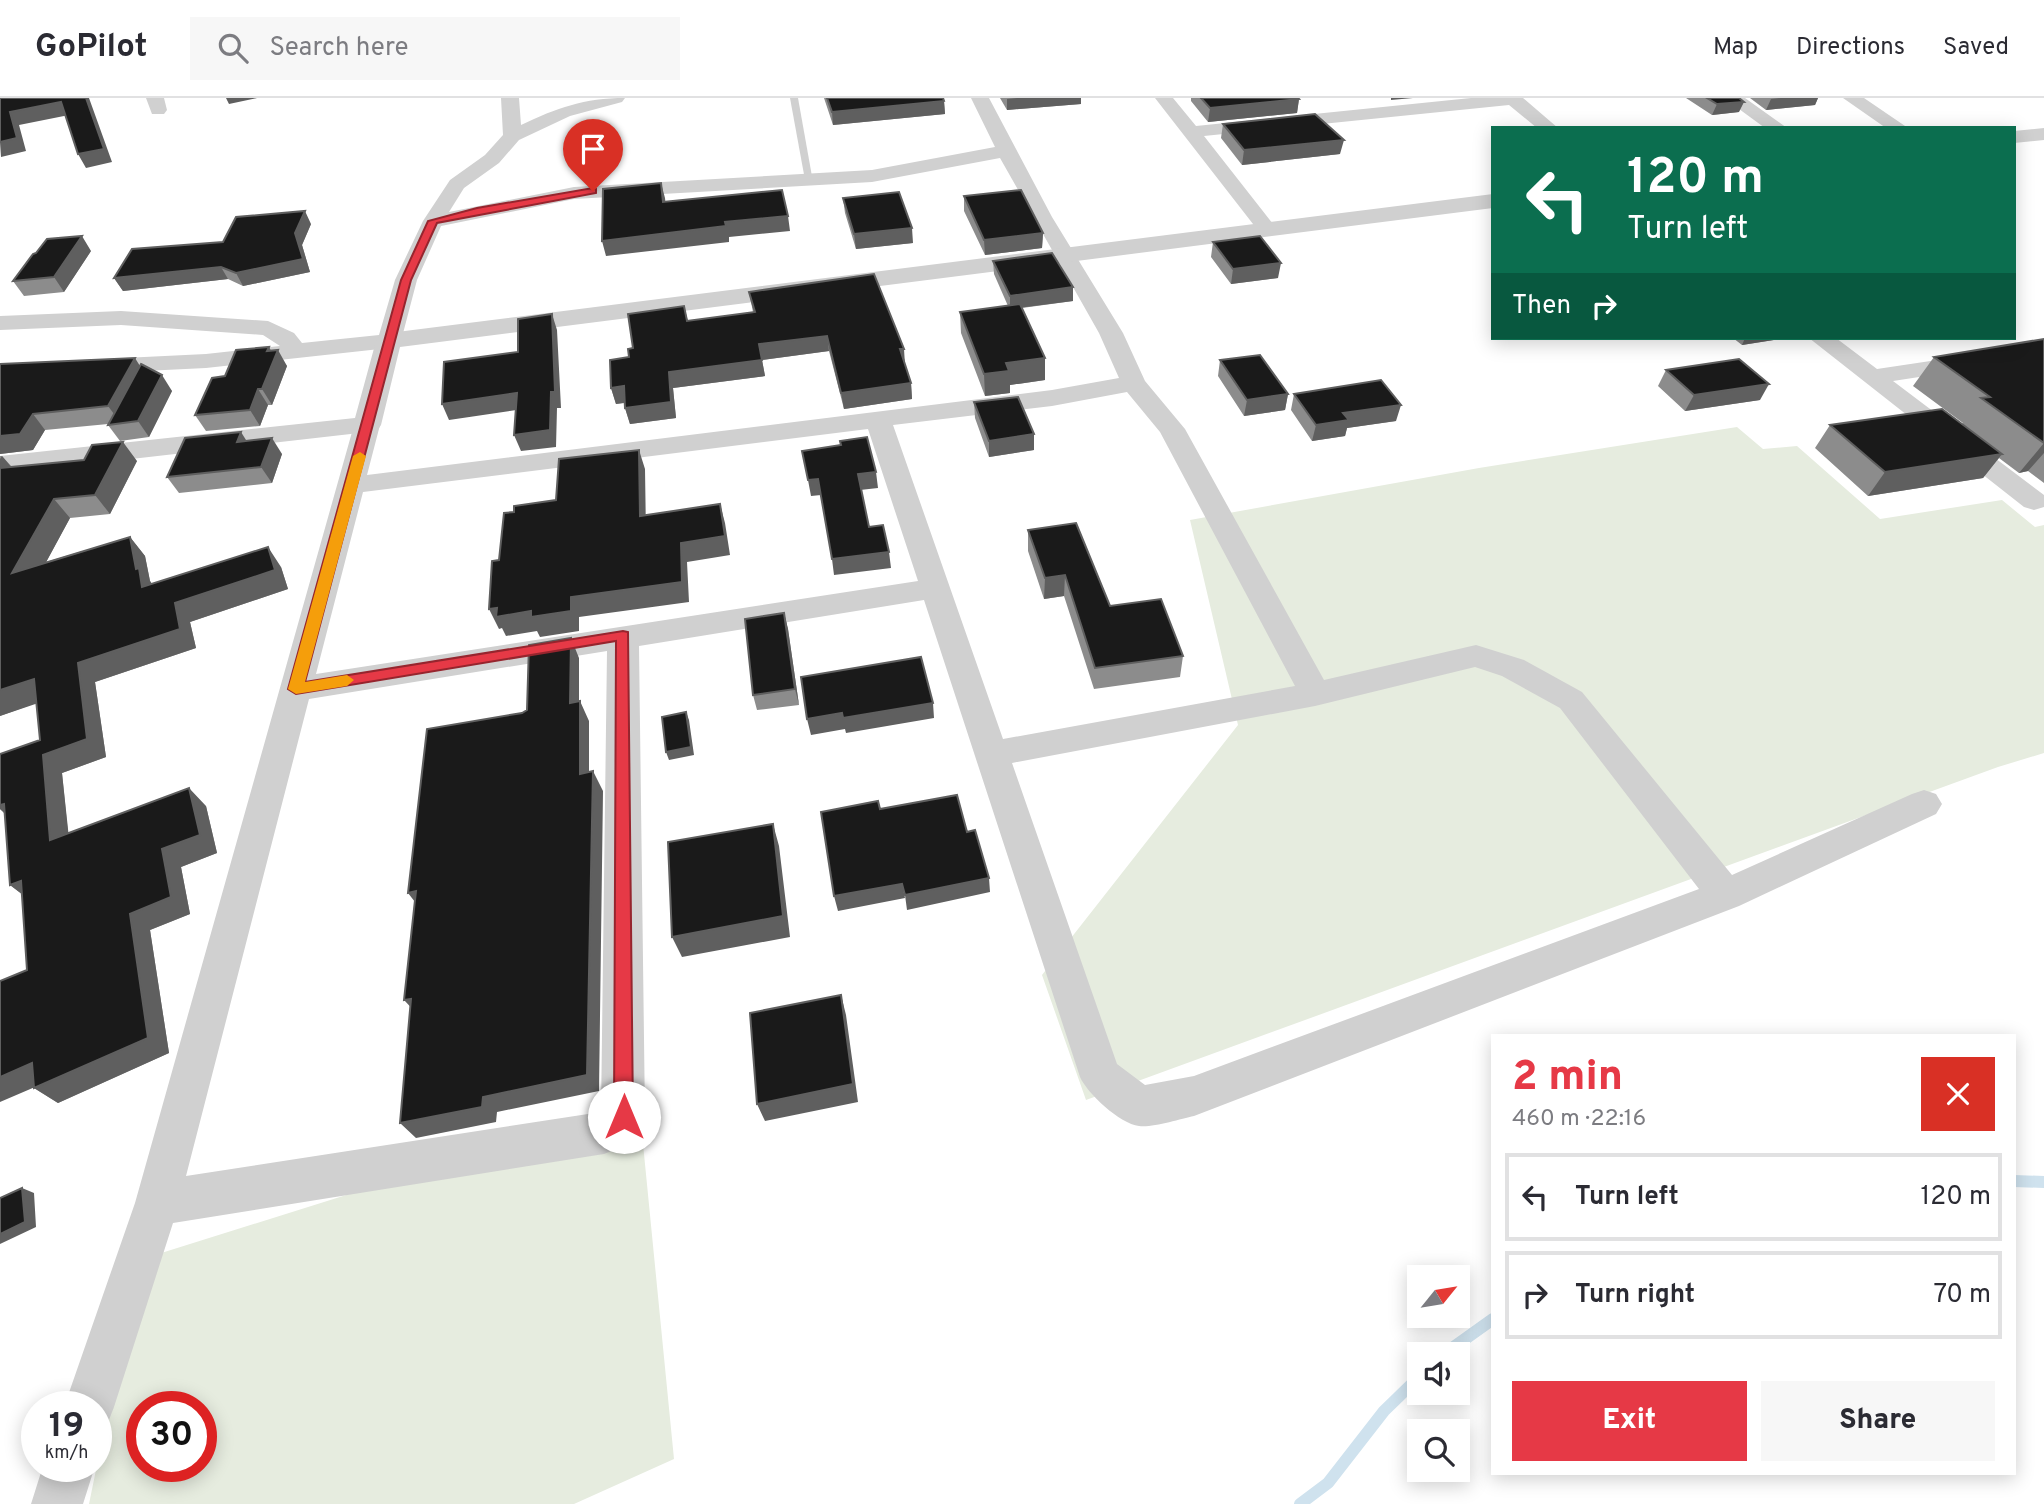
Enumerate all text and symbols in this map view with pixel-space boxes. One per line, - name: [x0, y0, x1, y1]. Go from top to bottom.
- search box: [190, 17, 680, 80]
- text: GoPilot: [35, 27, 148, 69]
- icon: search: [214, 29, 252, 67]
- text: Search here: [270, 32, 408, 65]
- text: Map: [1713, 33, 1758, 63]
- text: Directions: [1796, 33, 1905, 63]
- text: Saved: [1943, 33, 2009, 63]
- pin: [563, 119, 623, 191]
- icon: arrive: [574, 130, 612, 168]
- text: 120 m: [1627, 149, 1764, 211]
- icon: left: [1512, 154, 1603, 245]
- text: Turn left: [1627, 210, 1748, 250]
- icon: right: [1585, 287, 1623, 325]
- text: Then: [1512, 290, 1571, 323]
- text: 2 min: [1512, 1052, 1623, 1105]
- button: close: [1921, 1057, 1995, 1131]
- position arrow: [587, 1080, 661, 1154]
- text: 460 m · 22:16: [1512, 1105, 1646, 1134]
- icon: left: [1516, 1178, 1554, 1216]
- text: Turn left: [1575, 1181, 1679, 1214]
- text: 120 m: [1921, 1181, 1991, 1214]
- north arrow: [1407, 1265, 1470, 1328]
- map controls: [1407, 1265, 1470, 1482]
- icon: right: [1516, 1276, 1554, 1314]
- text: Turn right: [1575, 1279, 1695, 1312]
- text: 70 m: [1933, 1279, 1991, 1312]
- button: sound: [1407, 1342, 1470, 1405]
- button: Exit: [1512, 1381, 1747, 1461]
- button: Share: [1761, 1381, 1995, 1461]
- speed limit sign: 30: [126, 1391, 217, 1482]
- text: 19: [49, 1405, 84, 1449]
- button: search: [1407, 1419, 1470, 1482]
- text: km/h: [45, 1442, 88, 1465]

